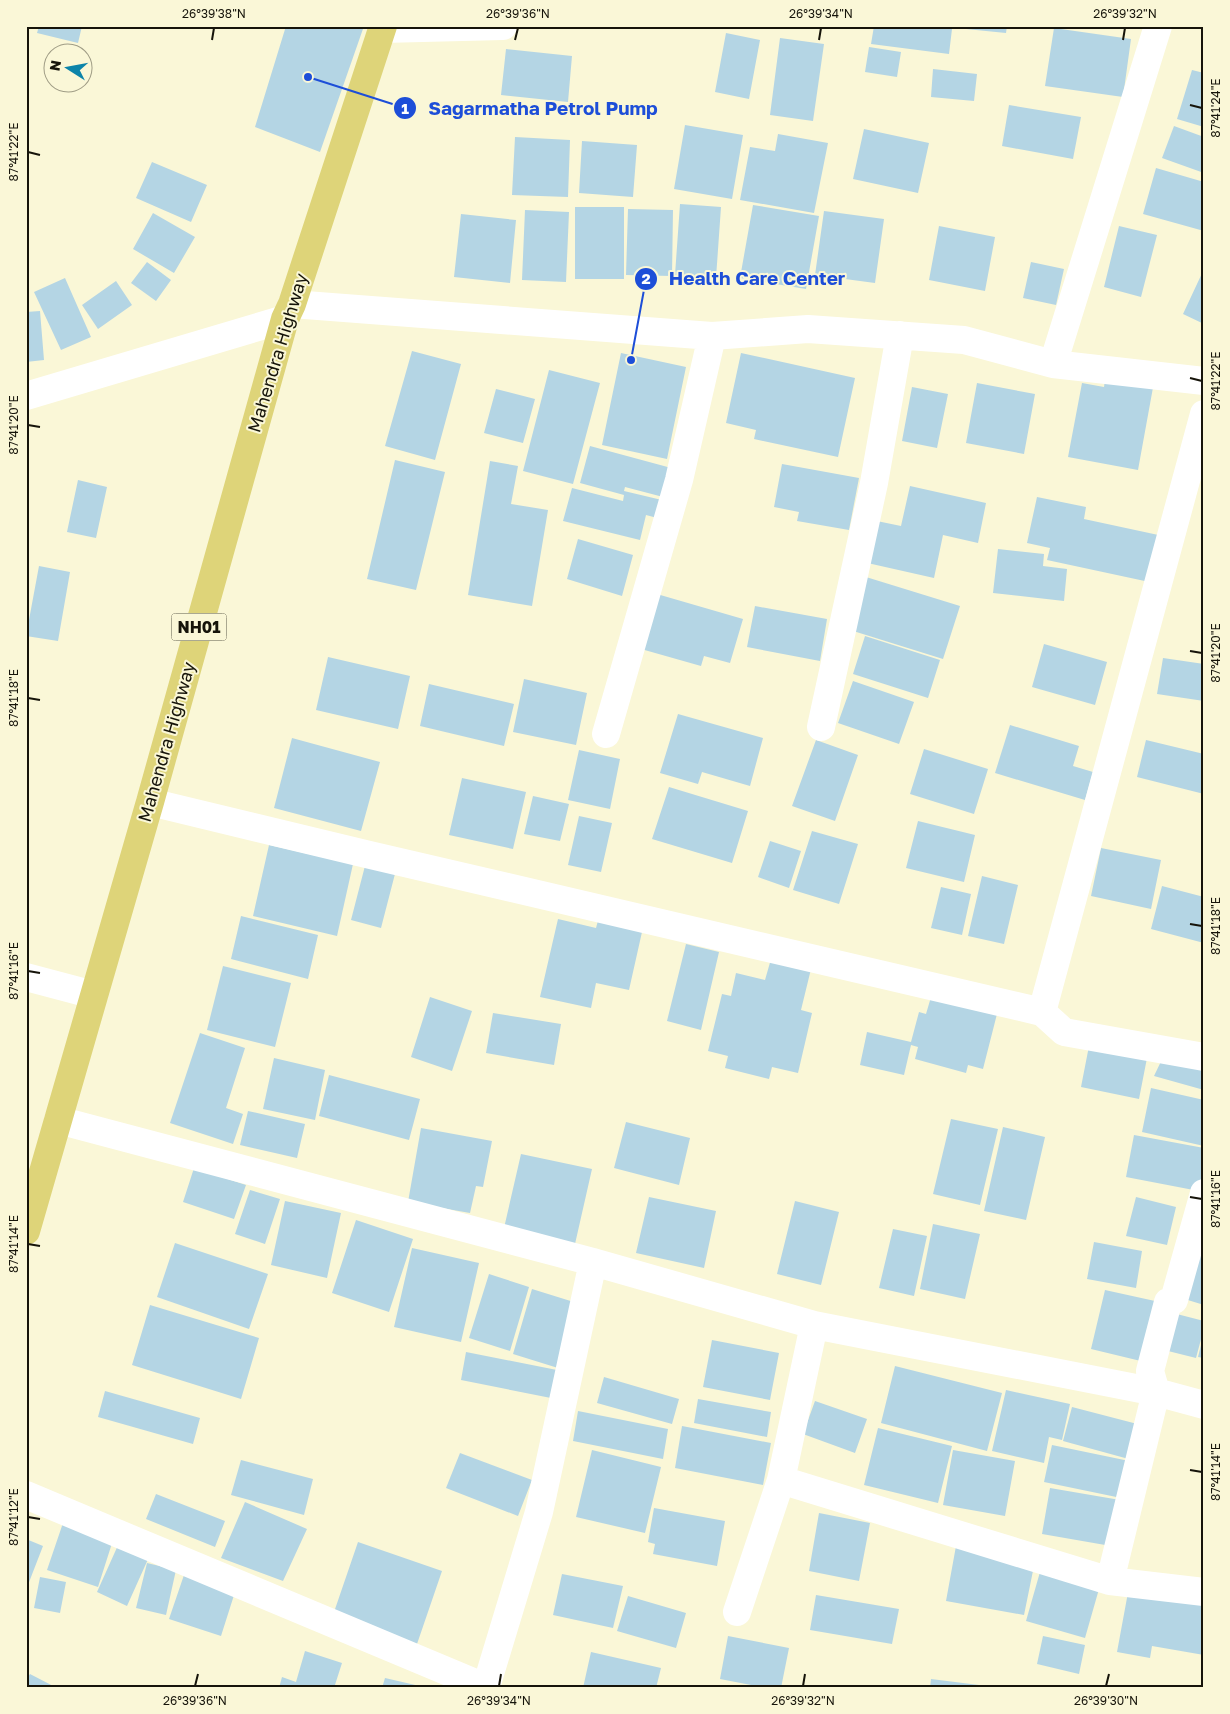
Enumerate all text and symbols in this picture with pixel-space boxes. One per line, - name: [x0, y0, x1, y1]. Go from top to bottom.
- text: 26°39'38"N: [182, 6, 246, 21]
- text: 26°39'36"N: [486, 6, 550, 21]
- text: 26°39'34"N: [789, 6, 853, 21]
- text: 26°39'32"N: [1093, 6, 1157, 21]
- north arrow: [42, 42, 92, 92]
- text: N: [45, 59, 64, 72]
- text: 87°41'24"E: [1208, 78, 1223, 138]
- callout: Sagarmatha Petrol Pump: [393, 91, 668, 125]
- text: Sagarmatha Petrol Pump: [428, 96, 658, 119]
- text: 1: [401, 99, 409, 117]
- text: 87°41'22"E: [6, 123, 21, 181]
- callout: Health Care Center: [634, 262, 855, 296]
- text: Health Care Center: [669, 266, 846, 289]
- text: 2: [641, 269, 651, 287]
- street label: Mahendra Highway: [242, 270, 312, 435]
- text: 87°41'22"E: [1208, 352, 1223, 410]
- text: 87°41'20"E: [6, 395, 21, 455]
- road number: NH01: [172, 614, 226, 640]
- text: 87°41'20"E: [1208, 623, 1223, 683]
- street label: Mahendra Highway: [133, 659, 199, 824]
- text: 87°41'18"E: [6, 669, 21, 727]
- text: 87°41'18"E: [1208, 897, 1223, 955]
- text: 87°41'16"E: [6, 942, 21, 1000]
- text: 87°41'16"E: [1208, 1170, 1223, 1228]
- text: 87°41'14"E: [6, 1215, 21, 1273]
- text: 87°41'14"E: [1208, 1443, 1223, 1501]
- text: 87°41'12"E: [6, 1488, 21, 1546]
- text: 26°39'36"N: [163, 1693, 227, 1708]
- text: 26°39'34"N: [467, 1693, 531, 1708]
- text: 26°39'32"N: [771, 1693, 835, 1708]
- text: 26°39'30"N: [1074, 1693, 1138, 1708]

